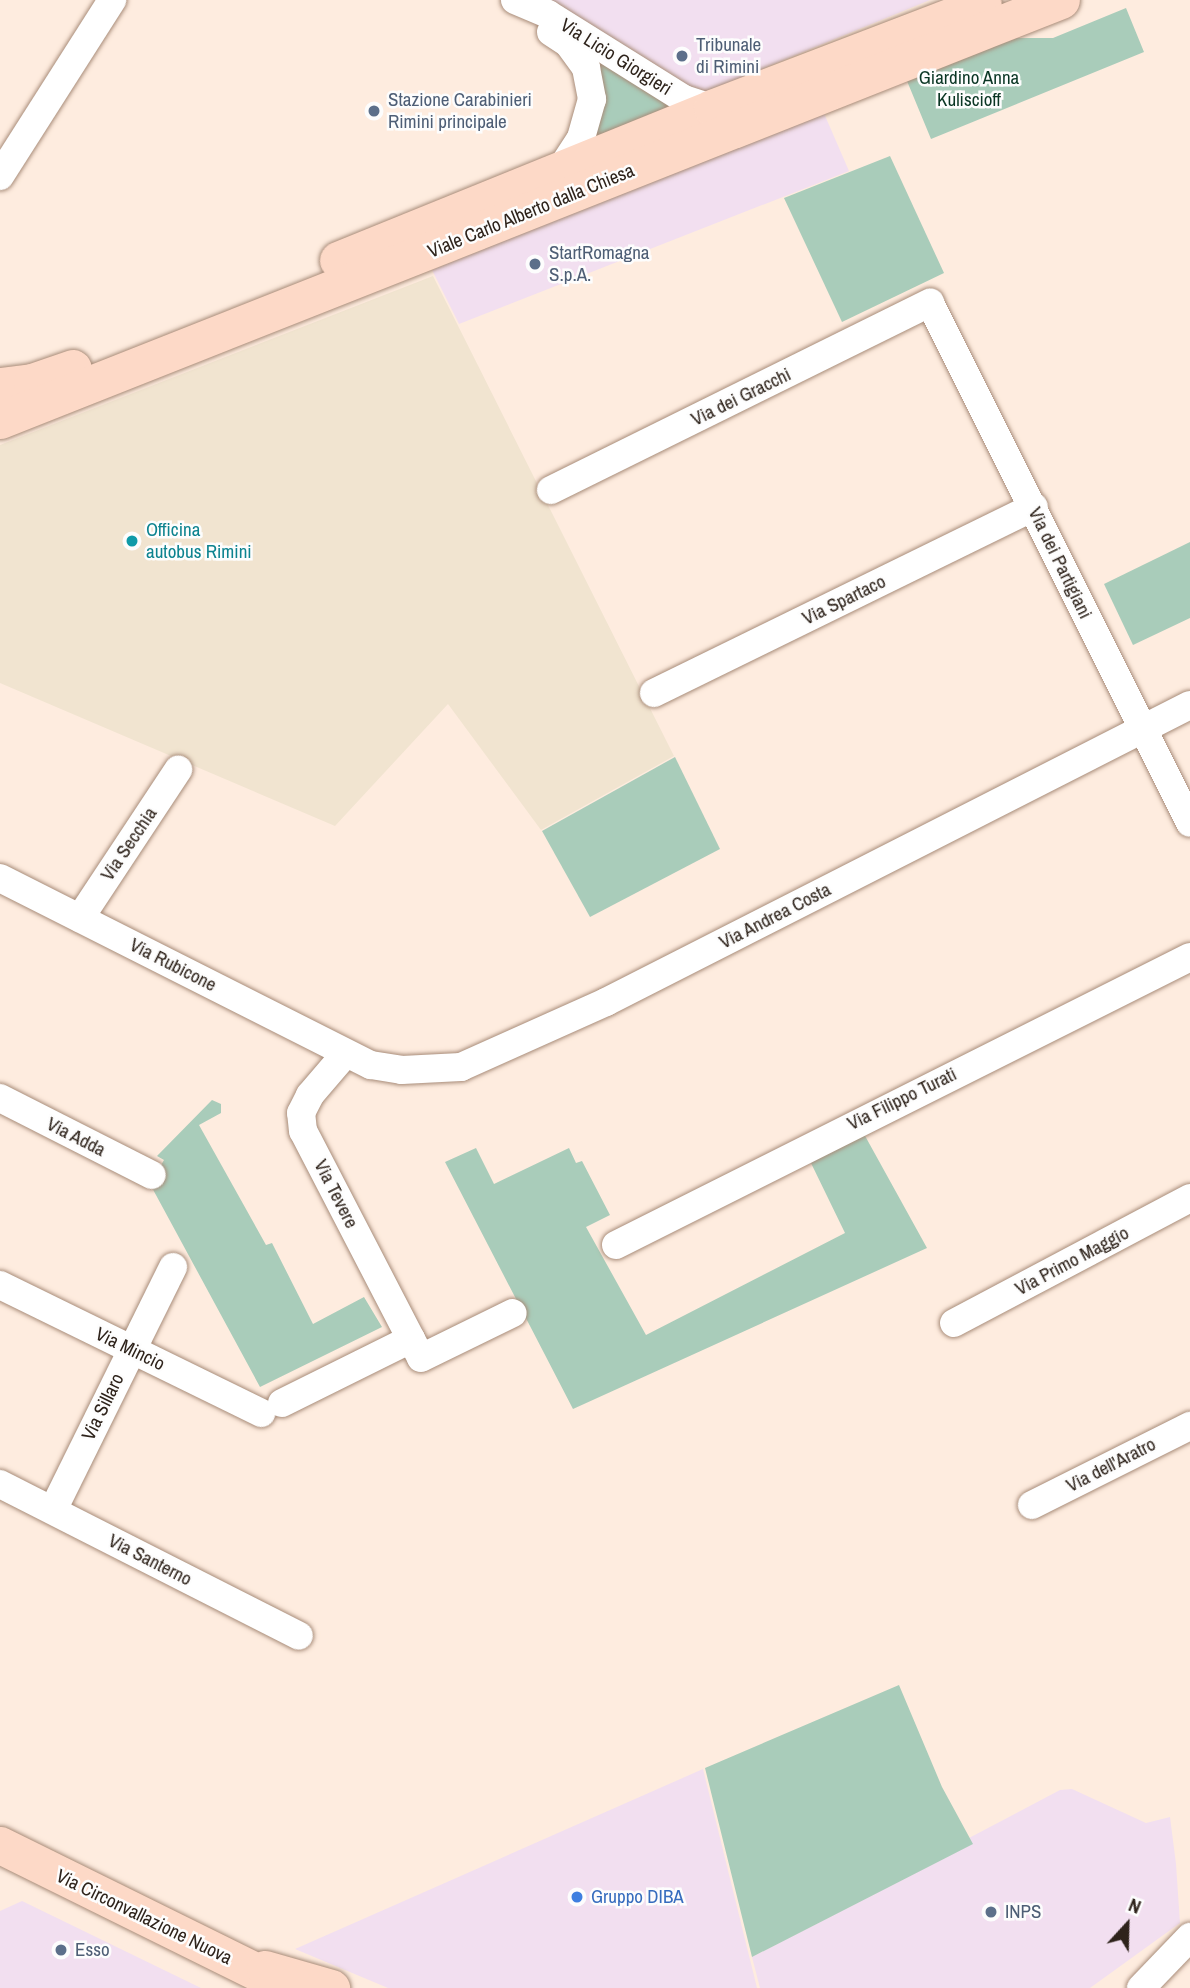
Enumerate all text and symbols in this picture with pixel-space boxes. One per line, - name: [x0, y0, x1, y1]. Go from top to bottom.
- street label: Via Licio Giorgieri: [556, 14, 676, 100]
- place label: Tribunale di Rimini: [696, 34, 761, 78]
- marker: Tribunale di Rimini: [674, 48, 690, 64]
- park label: Giardino Anna Kuliscioff: [918, 67, 1020, 111]
- place label: Stazione Carabinieri Rimini principale: [388, 89, 532, 133]
- marker: Stazione Carabinieri Rimini principale: [366, 103, 382, 119]
- street label: Viale Carlo Alberto dalla Chiesa: [424, 159, 638, 263]
- place label: StartRomagna S.p.A.: [549, 242, 649, 286]
- marker: StartRomagna S.p.A.: [527, 256, 543, 272]
- street label: Via dei Gracchi: [687, 363, 795, 431]
- street label: Via dei Partigiani: [1023, 504, 1097, 622]
- place label: Officina autobus Rimini: [146, 519, 252, 563]
- marker: Officina autobus Rimini: [124, 533, 140, 549]
- street label: Via Spartaco: [799, 570, 889, 630]
- street label: Via Secchia: [96, 803, 162, 885]
- street label: Via Andrea Costa: [715, 878, 835, 954]
- street label: Via Rubicone: [126, 933, 220, 997]
- street label: Via Filippo Turati: [844, 1063, 960, 1135]
- street label: Via Adda: [42, 1112, 110, 1162]
- street label: Via Tevere: [309, 1156, 363, 1232]
- street label: Via Primo Maggio: [1011, 1222, 1133, 1300]
- street label: Via Mincio: [92, 1322, 168, 1376]
- street label: Via Sillaro: [77, 1370, 129, 1444]
- street label: Via dell'Aratro: [1063, 1433, 1159, 1497]
- street label: Via Santerno: [104, 1529, 196, 1591]
- street label: Via Circonvallazione Nuova: [52, 1864, 236, 1970]
- place label: Gruppo DIBA: [591, 1886, 684, 1908]
- marker: Gruppo DIBA: [569, 1889, 585, 1905]
- north arrow: [1092, 1890, 1162, 1960]
- text: N: [1125, 1891, 1145, 1920]
- place label: INPS: [1005, 1901, 1041, 1923]
- marker: INPS: [983, 1904, 999, 1920]
- place label: Esso: [75, 1939, 110, 1961]
- marker: Esso: [53, 1942, 69, 1958]

